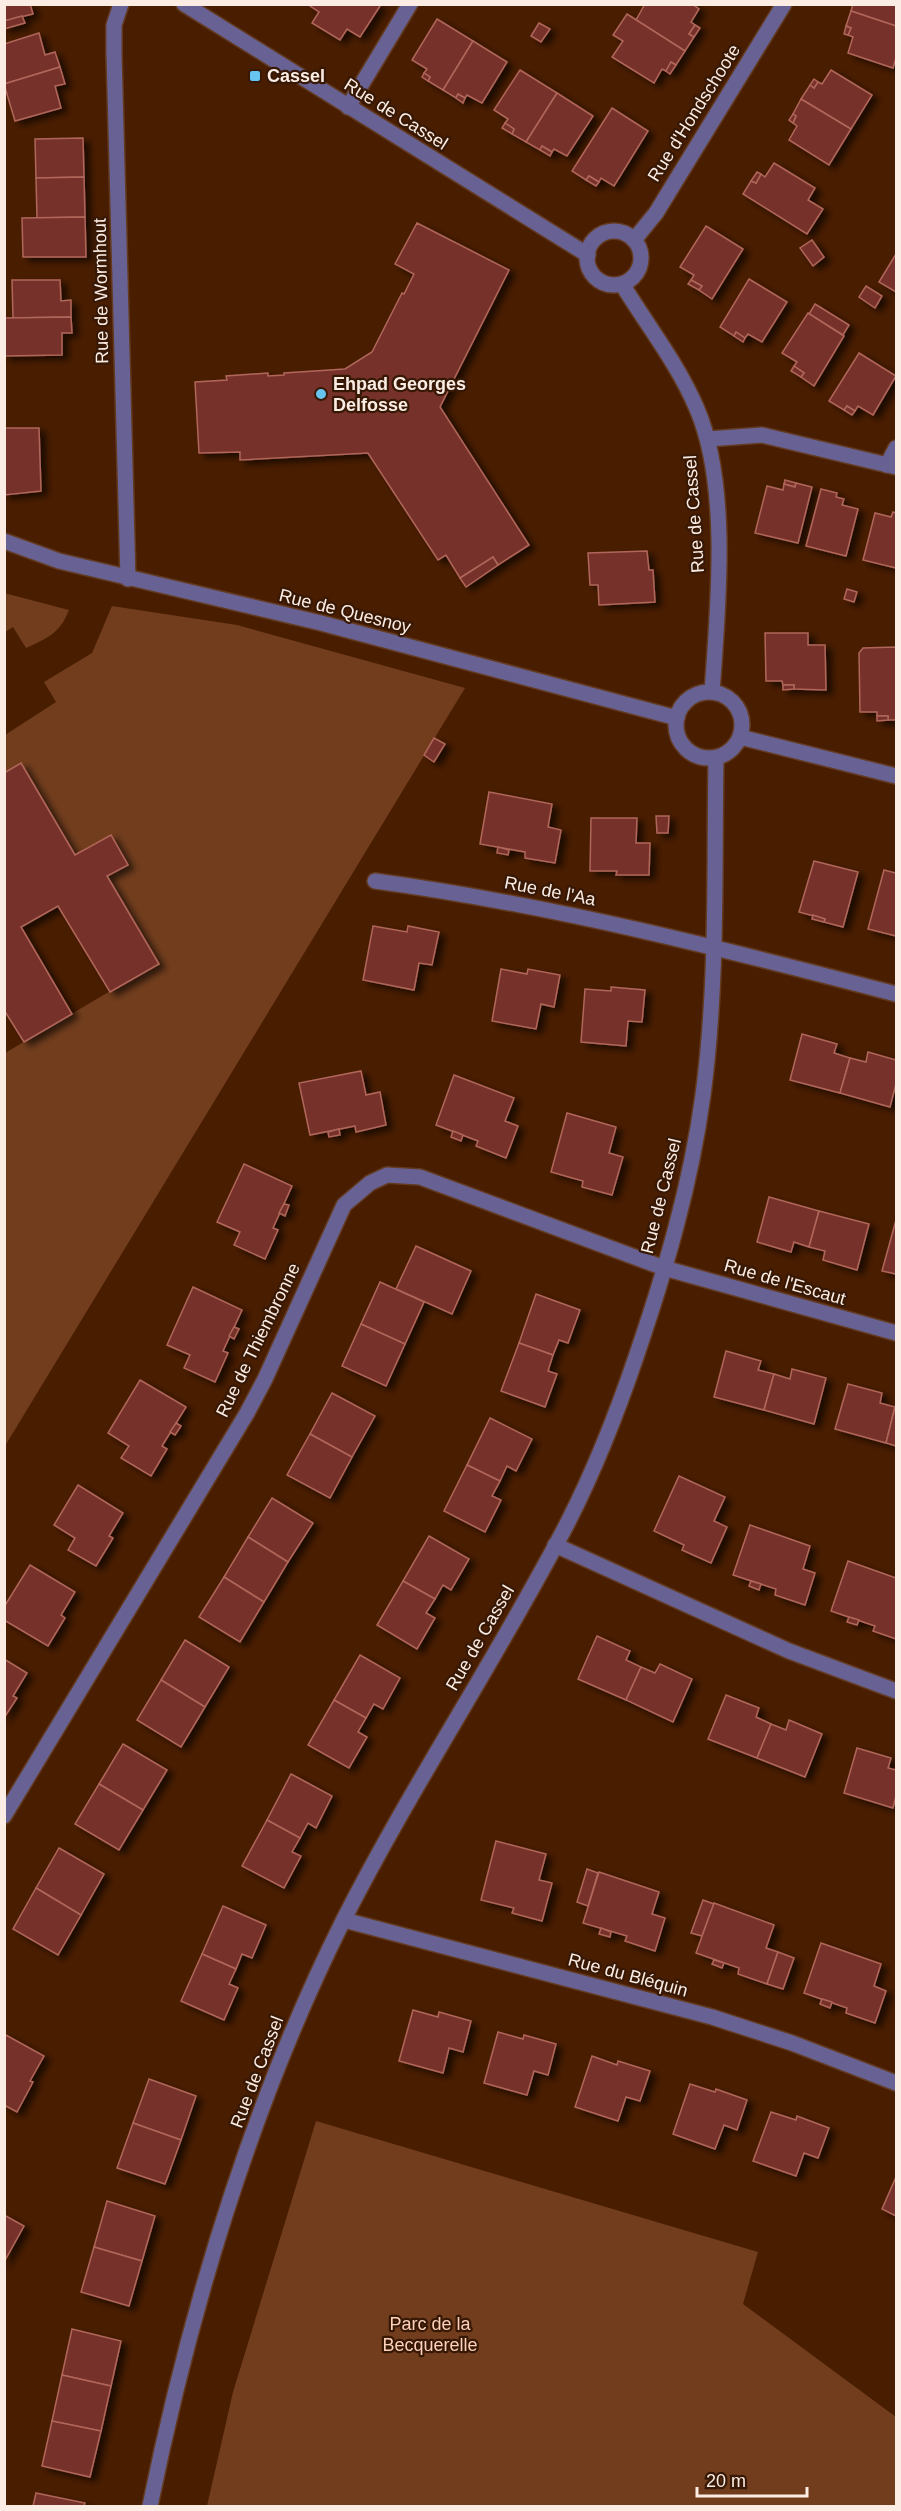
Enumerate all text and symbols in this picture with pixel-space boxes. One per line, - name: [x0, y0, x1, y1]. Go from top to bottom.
- street label: Rue d'Hondschoote: [644, 41, 744, 185]
- place label: Cassel: [267, 66, 325, 86]
- marker: Cassel: [248, 69, 262, 83]
- street label: Rue de Cassel: [341, 74, 451, 154]
- street label: Rue de Wormhout: [90, 218, 112, 364]
- place label: Ehpad Georges Delfosse: [333, 374, 466, 415]
- marker: Ehpad Georges Delfosse: [314, 387, 328, 401]
- street label: Rue de Cassel: [680, 454, 708, 574]
- street label: Rue de Quesnoy: [277, 585, 413, 637]
- street label: Rue de l'Aa: [503, 872, 598, 910]
- street label: Rue de Cassel: [637, 1136, 685, 1256]
- street label: Rue de l'Escaut: [722, 1255, 848, 1309]
- street label: Rue de Thiembronne: [212, 1260, 304, 1420]
- street label: Rue de Cassel: [442, 1582, 518, 1694]
- street label: Rue du Bléquin: [566, 1949, 690, 2001]
- street label: Rue de Cassel: [227, 2013, 287, 2131]
- park label: Parc de la Becquerelle: [382, 2314, 478, 2355]
- scale bar: [697, 2460, 806, 2498]
- text: 20 m: [706, 2471, 746, 2491]

